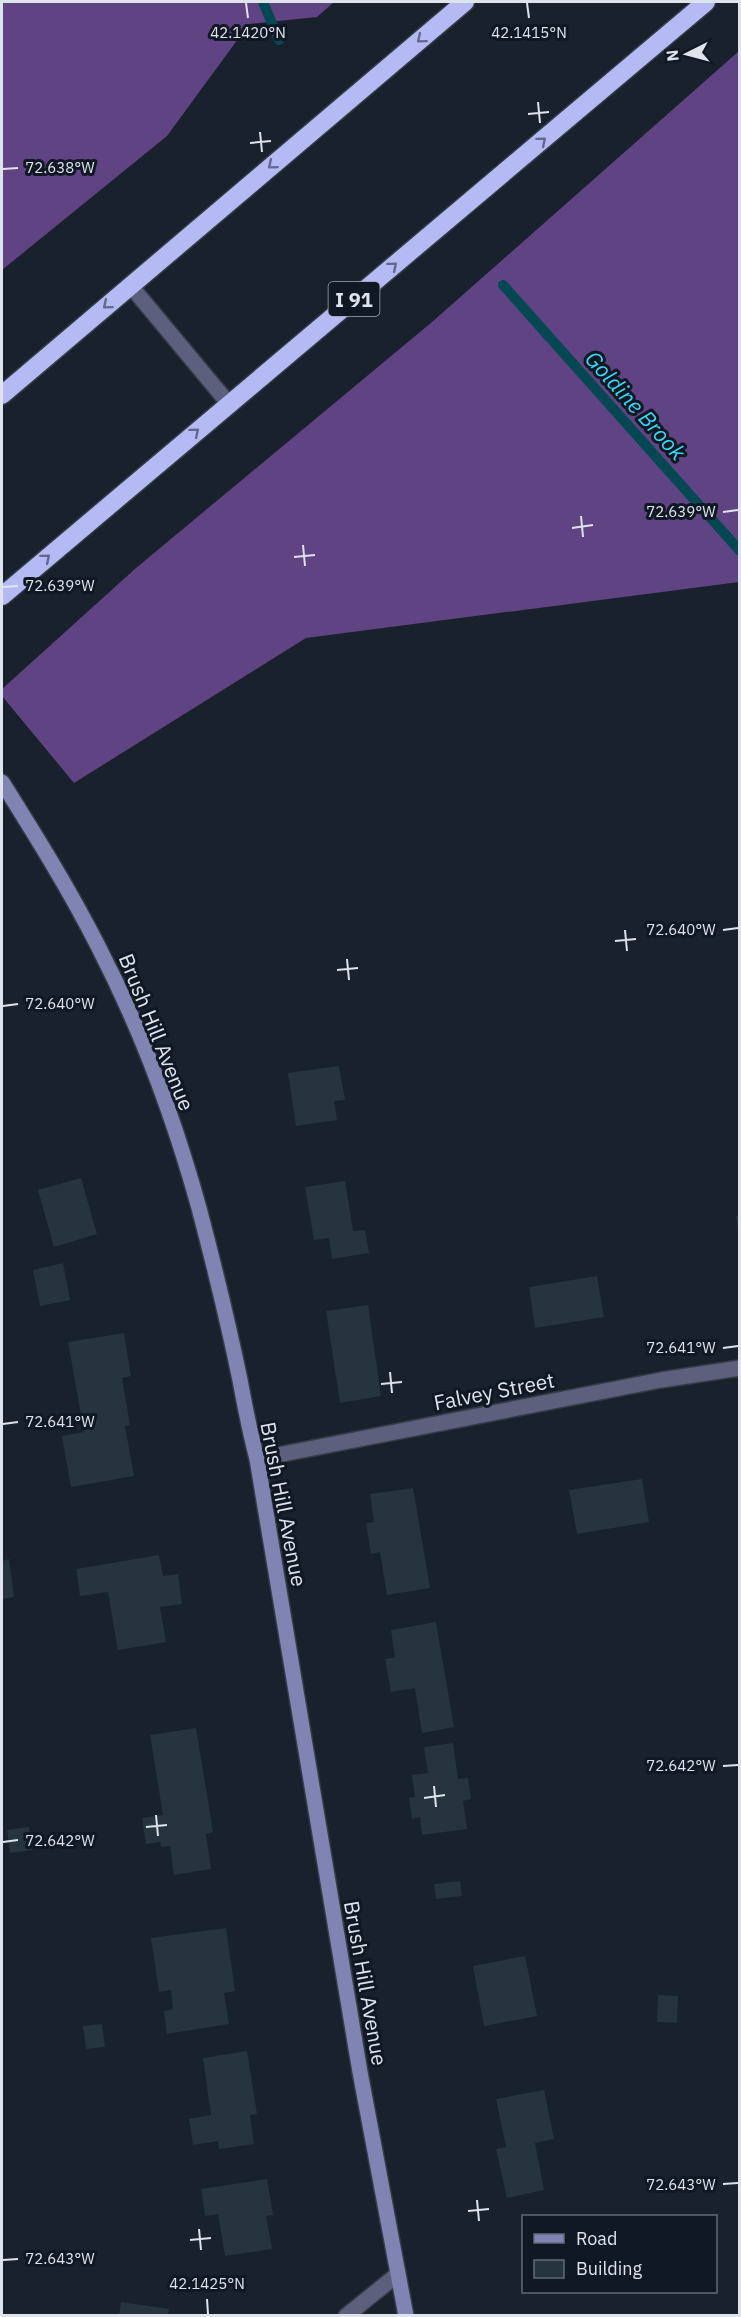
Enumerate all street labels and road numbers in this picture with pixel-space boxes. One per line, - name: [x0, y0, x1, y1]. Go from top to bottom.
- road number: I 91: [328, 282, 380, 316]
- street label: Brush Hill Avenue: [113, 949, 201, 1115]
- street label: Falvey Street: [431, 1366, 557, 1416]
- street label: Brush Hill Avenue: [254, 1419, 314, 1589]
- street label: Brush Hill Avenue: [338, 1898, 394, 2068]

